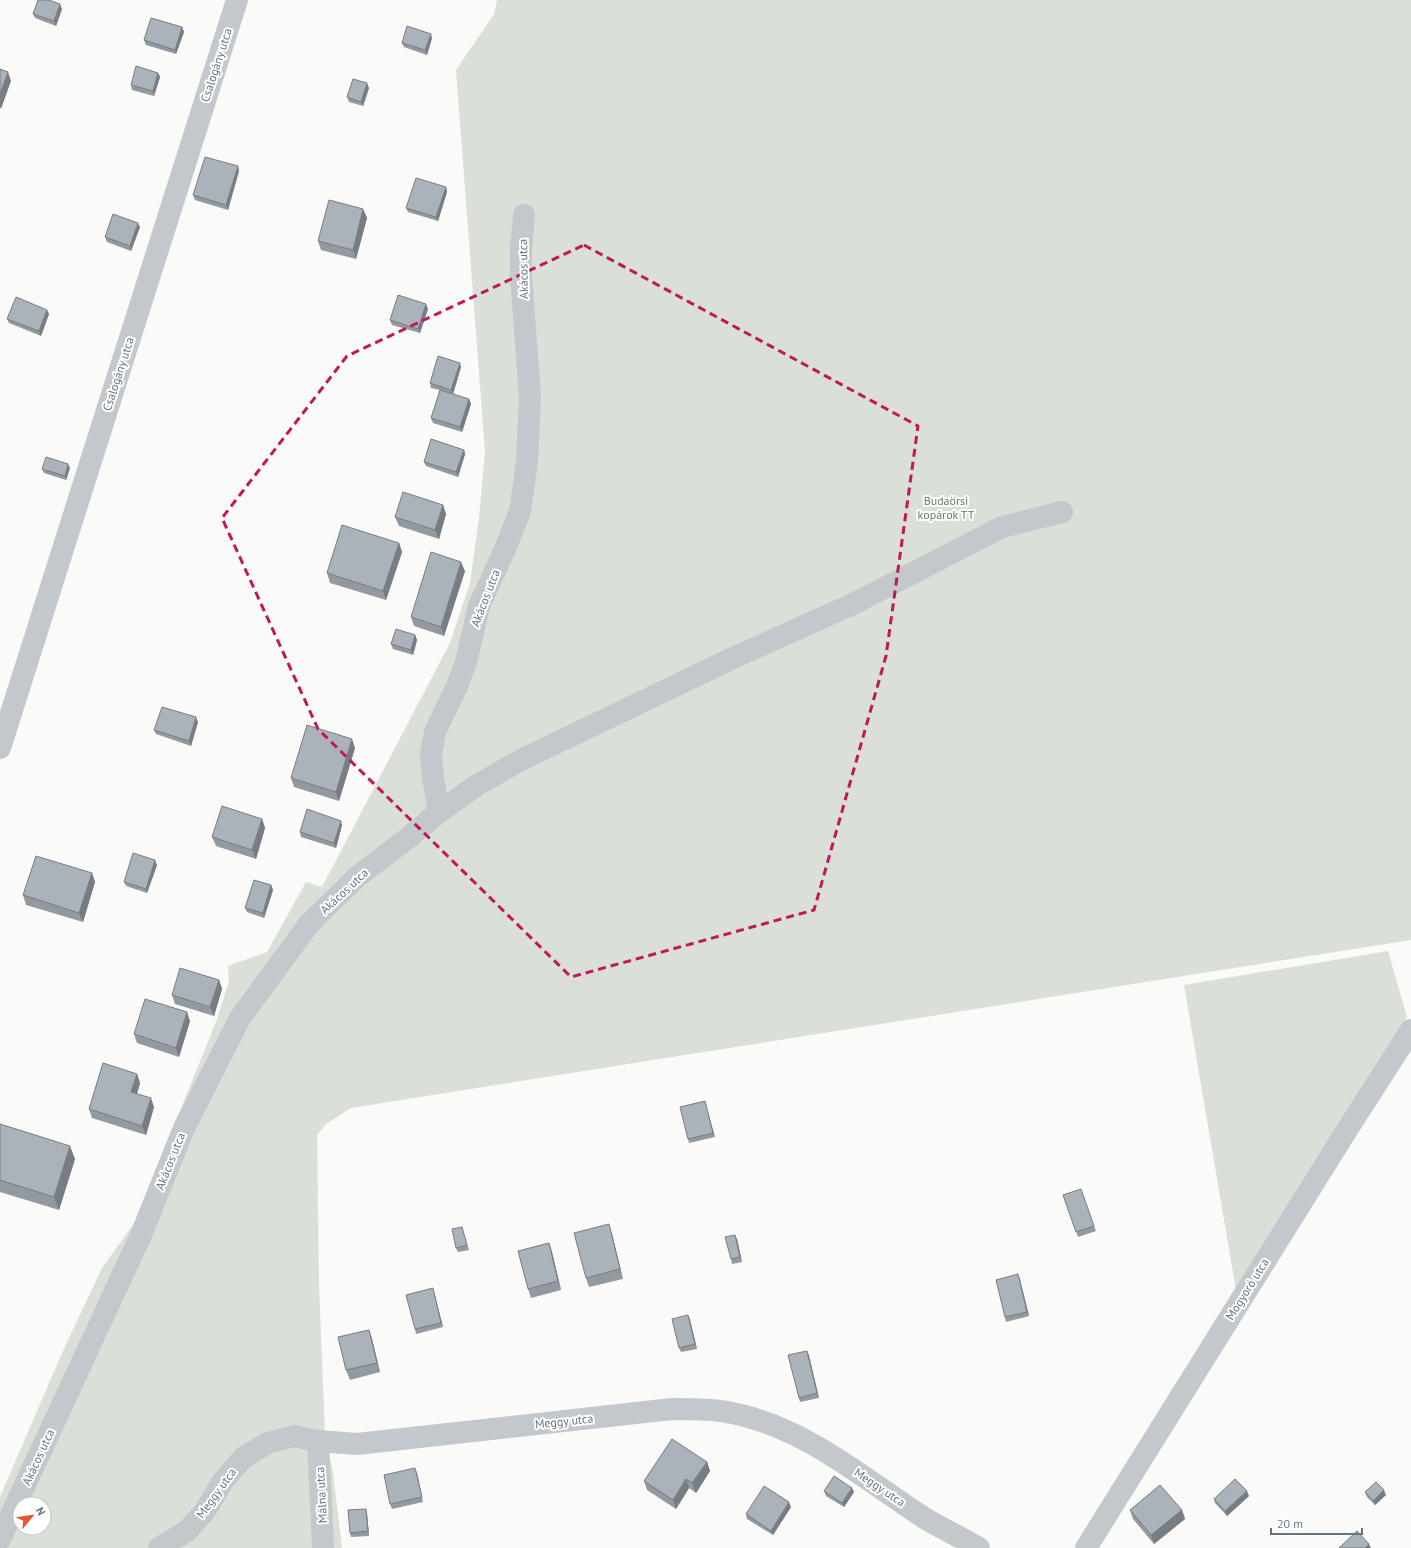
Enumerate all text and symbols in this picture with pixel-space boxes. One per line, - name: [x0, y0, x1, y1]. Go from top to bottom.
- street label: Csalogány utca: [197, 26, 235, 104]
- street label: Akácos utca: [515, 239, 531, 299]
- street label: Csalogány utca: [99, 335, 137, 413]
- park label: Budaörsi kopárok TT: [918, 493, 975, 522]
- street label: Akácos utca: [467, 567, 503, 629]
- street label: Akácos utca: [317, 865, 371, 917]
- street label: Akácos utca: [152, 1130, 188, 1192]
- street label: Mogyoró utca: [1222, 1255, 1272, 1323]
- street label: Meggy utca: [534, 1410, 594, 1432]
- street label: Akácos utca: [18, 1426, 58, 1488]
- street label: Meggy utca: [852, 1464, 908, 1510]
- street label: Meggy utca: [193, 1465, 239, 1521]
- street label: Málna utca: [312, 1466, 330, 1524]
- north arrow: [12, 1496, 52, 1536]
- text: N: [33, 1505, 49, 1518]
- scale bar: [1271, 1510, 1362, 1536]
- text: 20 m: [1277, 1516, 1303, 1531]

